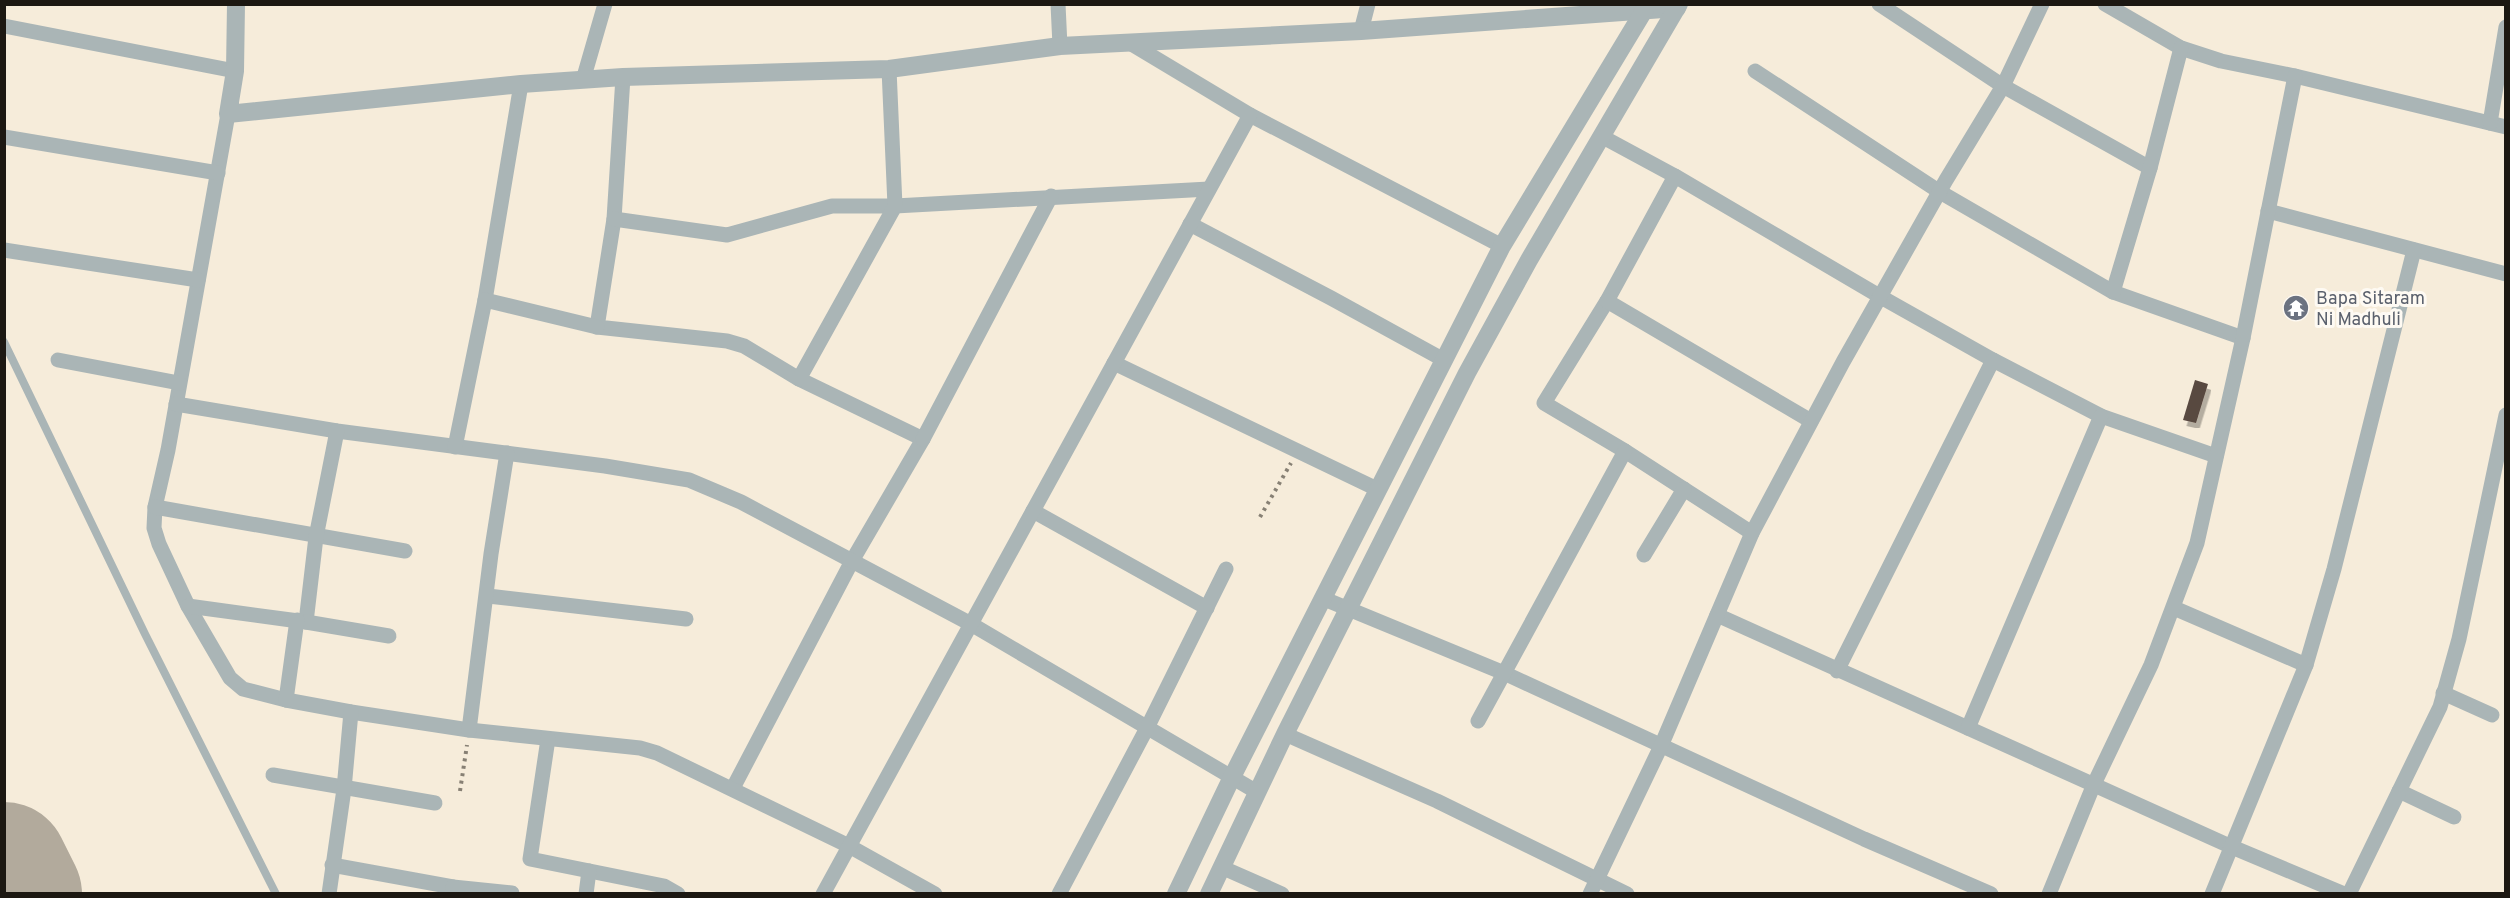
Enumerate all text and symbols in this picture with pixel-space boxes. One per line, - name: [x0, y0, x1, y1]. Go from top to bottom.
- place label: Bapa Sitaram Ni Madhuli: [2316, 288, 2425, 332]
- temple icon: Bapa Sitaram Ni Madhuli: [2281, 293, 2311, 323]

